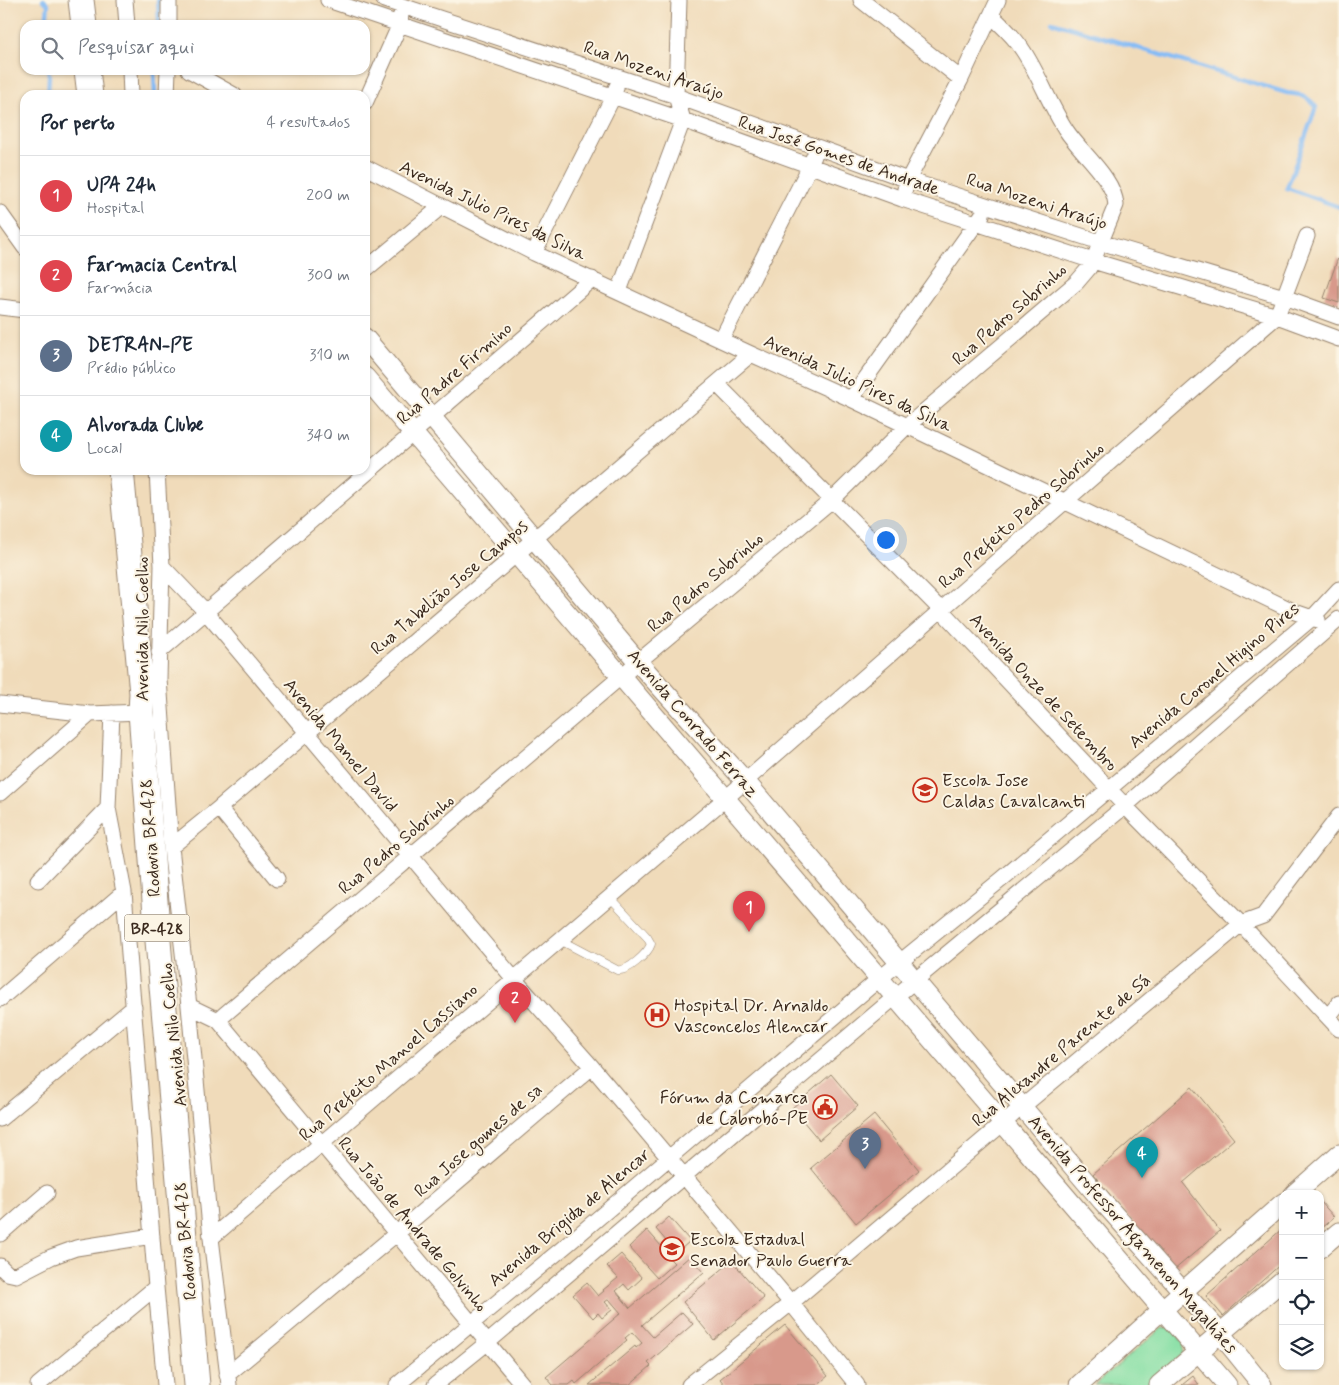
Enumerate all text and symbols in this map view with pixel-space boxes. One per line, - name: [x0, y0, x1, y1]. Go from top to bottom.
- search box: [20, 20, 370, 75]
- icon: search: [38, 34, 66, 62]
- text: Pesquisar aqui: [78, 35, 194, 60]
- street label: Rua Mozeni Araújo: [580, 36, 727, 106]
- text: Por perto: [40, 109, 115, 137]
- street label: Rua José Gomes de Andrade: [735, 110, 943, 202]
- text: 4 resultados: [266, 112, 350, 133]
- street label: Avenida Julio Pires da Silva: [395, 155, 590, 267]
- street label: Rua Mozeni Araújo: [963, 168, 1110, 236]
- text: UPA 24h: [87, 173, 156, 198]
- text: 1: [52, 185, 60, 206]
- text: 200 m: [306, 185, 350, 206]
- text: Hospital: [87, 198, 144, 219]
- text: Farmacia Central: [87, 253, 237, 278]
- street label: Rua Pedro Sobrinho: [947, 258, 1072, 371]
- text: 2: [52, 265, 60, 286]
- text: 300 m: [307, 265, 350, 286]
- text: Farmácia: [87, 278, 153, 299]
- street label: Rua Padre Firmino: [392, 317, 518, 431]
- street label: Avenida Julio Pires da Silva: [760, 330, 956, 438]
- text: DETRAN-PE: [87, 333, 193, 358]
- text: 3: [52, 345, 60, 366]
- text: 310 m: [309, 345, 350, 366]
- text: Prédio público: [87, 358, 176, 379]
- text: Alvorada Clube: [87, 413, 204, 438]
- text: 4: [51, 425, 61, 446]
- text: 340 m: [306, 425, 350, 446]
- street label: Rua Prefeito Pedro Sobrinho: [934, 437, 1110, 594]
- text: Local: [87, 438, 122, 459]
- street label: Rua Tabelião Jose Campos: [366, 515, 534, 661]
- street label: Rua Pedro Sobrinho: [643, 527, 769, 638]
- your location: [873, 527, 899, 553]
- street label: Avenida Nilo Coelho: [131, 557, 155, 701]
- street label: Avenida Coronel Higino Pires: [1124, 597, 1305, 754]
- street label: Avenida Onze de Setembro: [964, 608, 1123, 777]
- street label: Avenida Conrado Ferraz: [621, 644, 764, 803]
- street label: Avenida Manoel David: [277, 674, 403, 817]
- place label: Escola Jose Caldas Cavalcanti: [942, 769, 1085, 814]
- school or university icon: Escola Jose Caldas Cavalcanti: [912, 777, 938, 803]
- street label: Rodovia BR-428: [135, 778, 167, 898]
- street label: Rua Pedro Sobrinho: [334, 789, 460, 900]
- pin: 1: [733, 891, 765, 932]
- road number: BR-428: [124, 914, 190, 941]
- street label: Avenida Nilo Coelho: [154, 962, 193, 1108]
- street label: Rua Alexandre Parente de Sá: [967, 969, 1156, 1133]
- street label: Rua Prefeito Manoel Cassiano: [294, 978, 483, 1147]
- pin: 2: [499, 982, 531, 1023]
- place label: Hospital Dr. Arnaldo Vasconcelos Alencar: [674, 994, 828, 1039]
- hospital icon: Hospital Dr. Arnaldo Vasconcelos Alencar: [644, 1002, 670, 1028]
- street label: Rua Jose gomes de sa: [409, 1078, 549, 1204]
- place label: Fórum da Comarca de Cabrobó-PE: [660, 1086, 808, 1131]
- public building icon: Fórum da Comarca de Cabrobó-PE: [812, 1094, 838, 1120]
- street label: Avenida Professor Agamenon Magalhães: [1020, 1110, 1243, 1360]
- pin: 3: [849, 1128, 881, 1169]
- street label: Rua João de Andrade Golvinho: [332, 1132, 493, 1317]
- pin: 4: [1126, 1137, 1158, 1178]
- street label: Avenida Brigida de Alencar: [484, 1143, 657, 1293]
- street label: Rodovia BR-428: [169, 1181, 203, 1301]
- map controls: [1279, 1190, 1324, 1370]
- button: +: [1279, 1190, 1324, 1235]
- place label: Escola Estadual Senador Paulo Guerra: [690, 1228, 852, 1273]
- button: −: [1279, 1235, 1324, 1280]
- school or university icon: Escola Estadual Senador Paulo Guerra: [659, 1236, 685, 1262]
- button: locate: [1279, 1280, 1324, 1325]
- button: layers: [1279, 1325, 1324, 1370]

